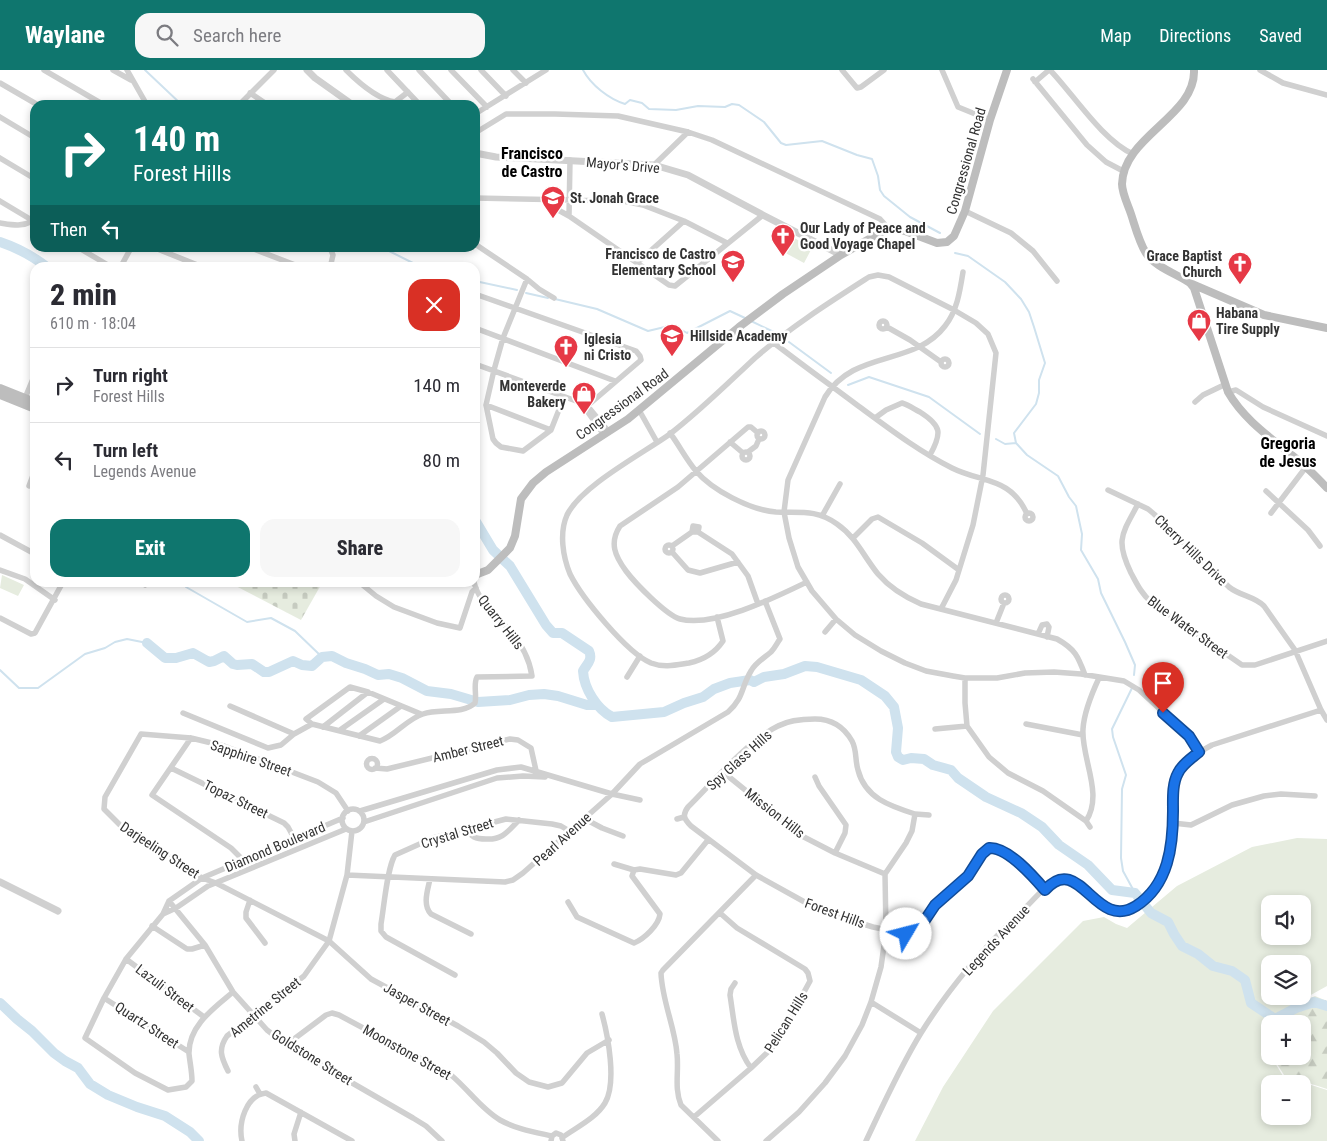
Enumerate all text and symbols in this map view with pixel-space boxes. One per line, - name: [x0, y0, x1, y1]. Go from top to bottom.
- search box: [135, 13, 485, 58]
- text: Waylane: [25, 21, 105, 49]
- icon: search: [153, 21, 181, 49]
- text: Search here: [193, 24, 281, 47]
- text: Map: [1100, 25, 1131, 46]
- text: Directions: [1159, 25, 1231, 46]
- text: Saved: [1259, 25, 1302, 46]
- street label: Congressional Road: [943, 106, 989, 216]
- text: 140 m: [133, 119, 220, 160]
- icon: right: [50, 120, 115, 185]
- district label: Francisco de Castro: [501, 144, 563, 181]
- street label: Mayor's Drive: [586, 154, 661, 176]
- text: Forest Hills: [133, 161, 232, 186]
- school or university icon: St. Jonah Grace: [540, 185, 566, 219]
- place label: St. Jonah Grace: [570, 190, 659, 206]
- icon: left: [97, 215, 125, 243]
- text: Then: [50, 218, 87, 241]
- place label: Our Lady of Peace and Good Voyage Chapel: [800, 220, 926, 252]
- church icon: Our Lady of Peace and Good Voyage Chapel: [770, 223, 796, 257]
- place label: Francisco de Castro Elementary School: [605, 246, 716, 278]
- place label: Grace Baptist Church: [1147, 248, 1222, 280]
- school or university icon: Francisco de Castro Elementary School: [720, 249, 746, 283]
- church icon: Grace Baptist Church: [1227, 251, 1253, 285]
- text: 2 min: [50, 277, 117, 312]
- button: close: [408, 279, 460, 331]
- place label: Habana Tire Supply: [1216, 305, 1280, 337]
- shop icon: Habana Tire Supply: [1186, 308, 1212, 342]
- text: 610 m · 18:04: [50, 314, 136, 333]
- school or university icon: Hillside Academy: [659, 323, 685, 357]
- place label: Hillside Academy: [690, 328, 788, 344]
- place label: Iglesia ni Cristo: [584, 331, 631, 363]
- church icon: Iglesia ni Cristo: [553, 334, 579, 368]
- text: Turn right: [93, 364, 168, 387]
- street label: Congressional Road: [573, 365, 671, 443]
- icon: right: [50, 371, 78, 399]
- text: 140 m: [413, 374, 460, 397]
- place label: Monteverde Bakery: [500, 378, 567, 410]
- shop icon: Monteverde Bakery: [571, 381, 597, 415]
- text: Forest Hills: [93, 387, 165, 406]
- district label: Gregoria de Jesus: [1259, 434, 1317, 471]
- text: Turn left: [93, 439, 158, 462]
- icon: left: [50, 446, 78, 474]
- text: 80 m: [423, 449, 460, 472]
- text: Legends Avenue: [93, 462, 196, 481]
- street label: Cherry Hills Drive: [1151, 511, 1231, 589]
- button: Exit: [50, 519, 250, 577]
- button: Share: [260, 519, 460, 577]
- street label: Quarry Hills: [475, 592, 527, 652]
- street label: Blue Water Street: [1145, 592, 1231, 662]
- pin: [1142, 662, 1184, 713]
- icon: arrive: [1149, 669, 1177, 697]
- street label: Spy Glass Hills: [703, 727, 775, 793]
- street label: Amber Street: [431, 732, 505, 766]
- street label: Sapphire Street: [208, 737, 294, 779]
- street label: Topaz Street: [201, 777, 271, 821]
- street label: Mission Hills: [742, 785, 808, 841]
- street label: Pearl Avenue: [530, 809, 594, 869]
- street label: Crystal Street: [419, 814, 495, 852]
- street label: Darjeeling Street: [117, 818, 203, 882]
- street label: Diamond Boulevard: [223, 819, 327, 875]
- street label: Forest Hills: [803, 895, 867, 931]
- map controls: [1261, 895, 1311, 1125]
- button: sound: [1261, 895, 1311, 945]
- street label: Legends Avenue: [959, 901, 1033, 978]
- position arrow: [879, 907, 931, 959]
- button: layers: [1261, 955, 1311, 1005]
- street label: Lazuli Street: [133, 961, 197, 1015]
- street label: Ametrine Street: [226, 974, 304, 1040]
- street label: Jasper Street: [381, 979, 453, 1029]
- street label: Pelican Hills: [761, 989, 811, 1055]
- street label: Quartz Street: [112, 998, 182, 1052]
- button: +: [1261, 1015, 1311, 1065]
- street label: Moonstone Street: [360, 1021, 454, 1083]
- street label: Goldstone Street: [269, 1026, 355, 1088]
- button: −: [1261, 1075, 1311, 1125]

